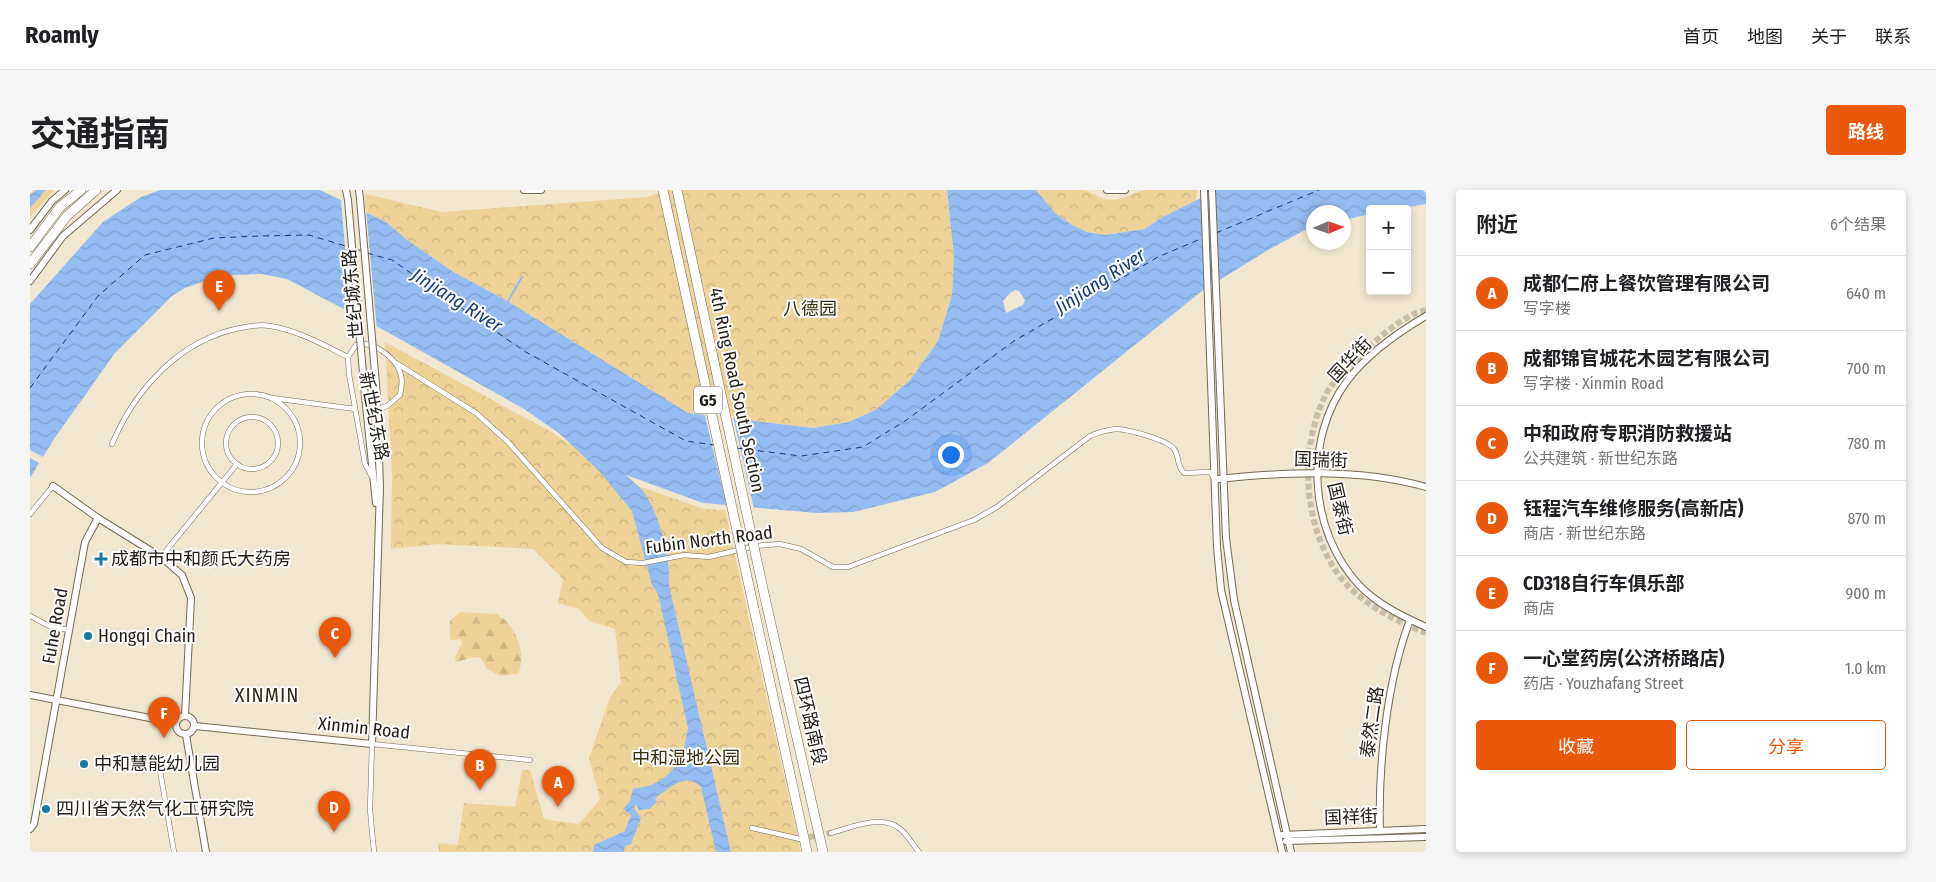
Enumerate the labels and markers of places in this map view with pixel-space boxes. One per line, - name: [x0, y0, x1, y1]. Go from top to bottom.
- pin: E: [203, 270, 235, 311]
- place label: 成都市中和颜氏大药房: [111, 548, 291, 570]
- marker: 成都市中和颜氏大药房: [95, 553, 107, 565]
- pin: C: [319, 617, 351, 658]
- place label: Hongqi Chain: [98, 625, 196, 647]
- marker: Hongqi Chain: [82, 630, 94, 642]
- pin: F: [148, 697, 180, 738]
- pin: B: [464, 749, 496, 790]
- place label: 中和慧能幼儿园: [94, 753, 220, 775]
- marker: 中和慧能幼儿园: [78, 758, 90, 770]
- pin: A: [542, 766, 574, 807]
- pin: D: [318, 791, 350, 832]
- place label: 四川省天然气化工研究院: [56, 798, 254, 820]
- marker: 四川省天然气化工研究院: [40, 803, 52, 815]

